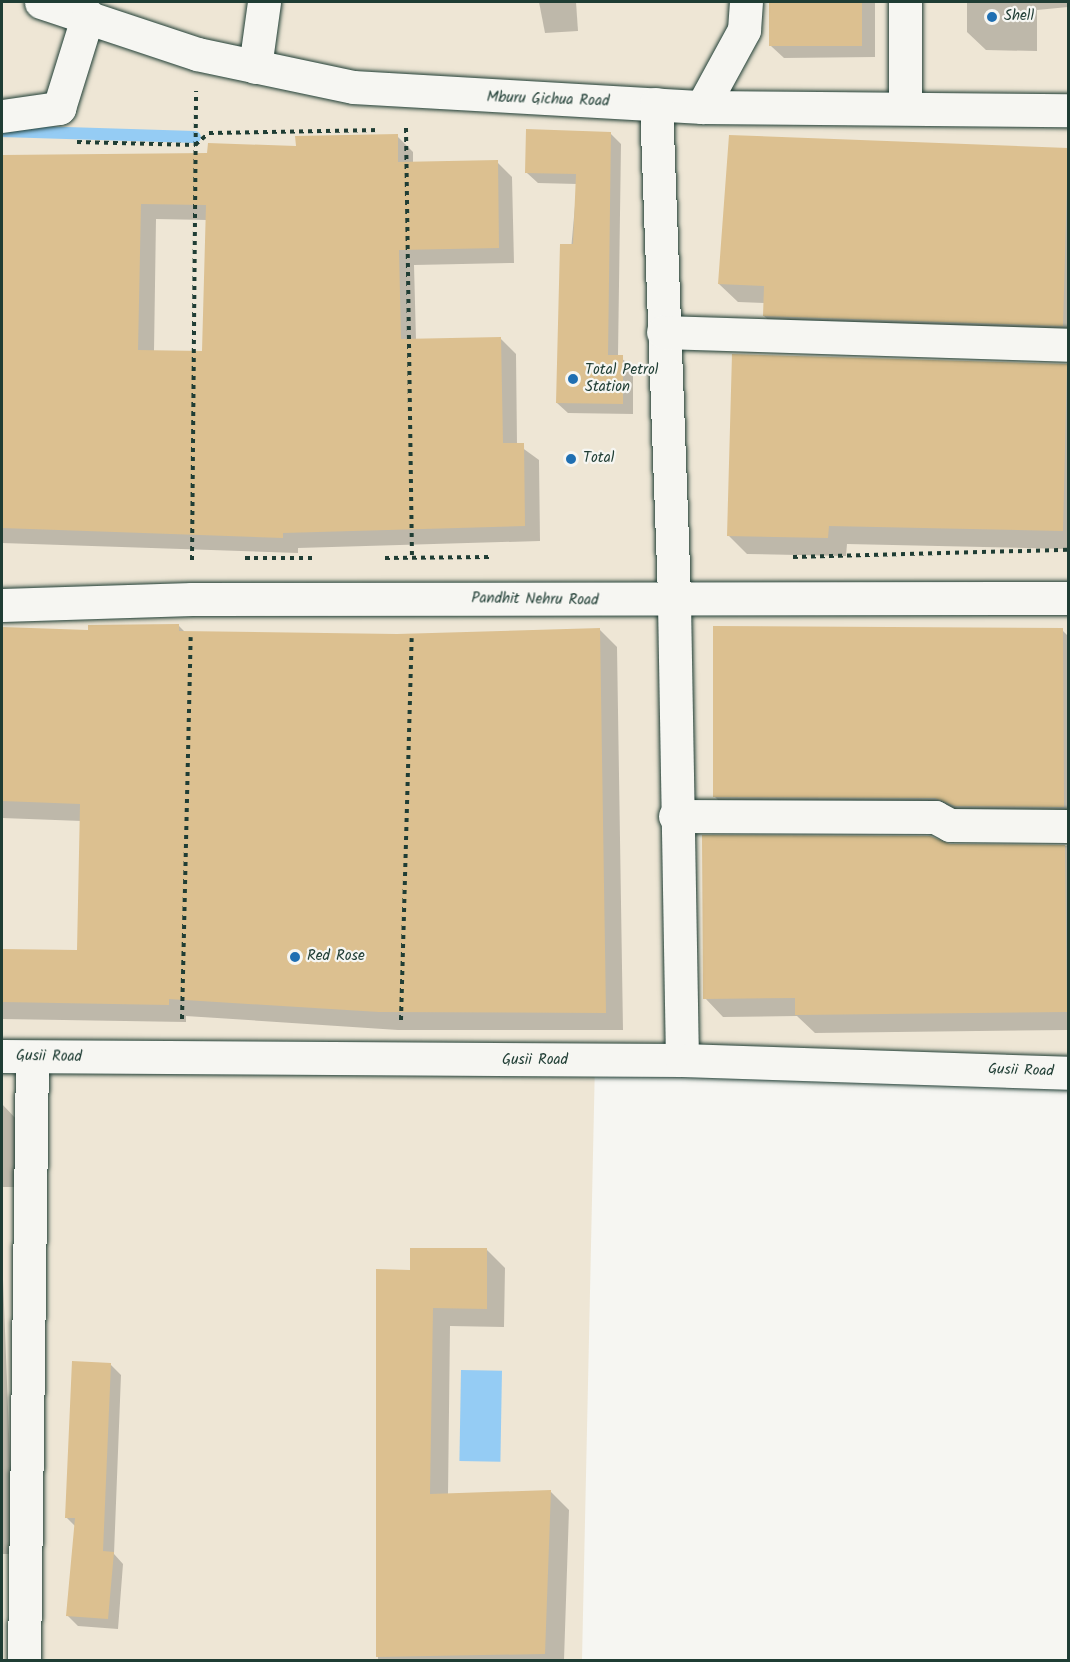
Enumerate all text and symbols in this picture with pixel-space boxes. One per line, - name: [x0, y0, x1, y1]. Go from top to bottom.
- place label: Shell: [1004, 8, 1034, 26]
- marker: Shell: [985, 10, 999, 24]
- street label: Mburu Gichua Road: [486, 89, 610, 111]
- place label: Total Petrol Station: [585, 361, 658, 396]
- marker: Total Petrol Station: [566, 372, 580, 386]
- place label: Total: [583, 450, 614, 468]
- marker: Total: [564, 452, 578, 466]
- street label: Pandhit Nehru Road: [471, 590, 599, 610]
- place label: Red Rose: [307, 948, 365, 966]
- marker: Red Rose: [288, 950, 302, 964]
- street label: Gusii Road: [16, 1047, 82, 1067]
- street label: Gusii Road: [502, 1052, 568, 1070]
- street label: Gusii Road: [988, 1061, 1054, 1081]

